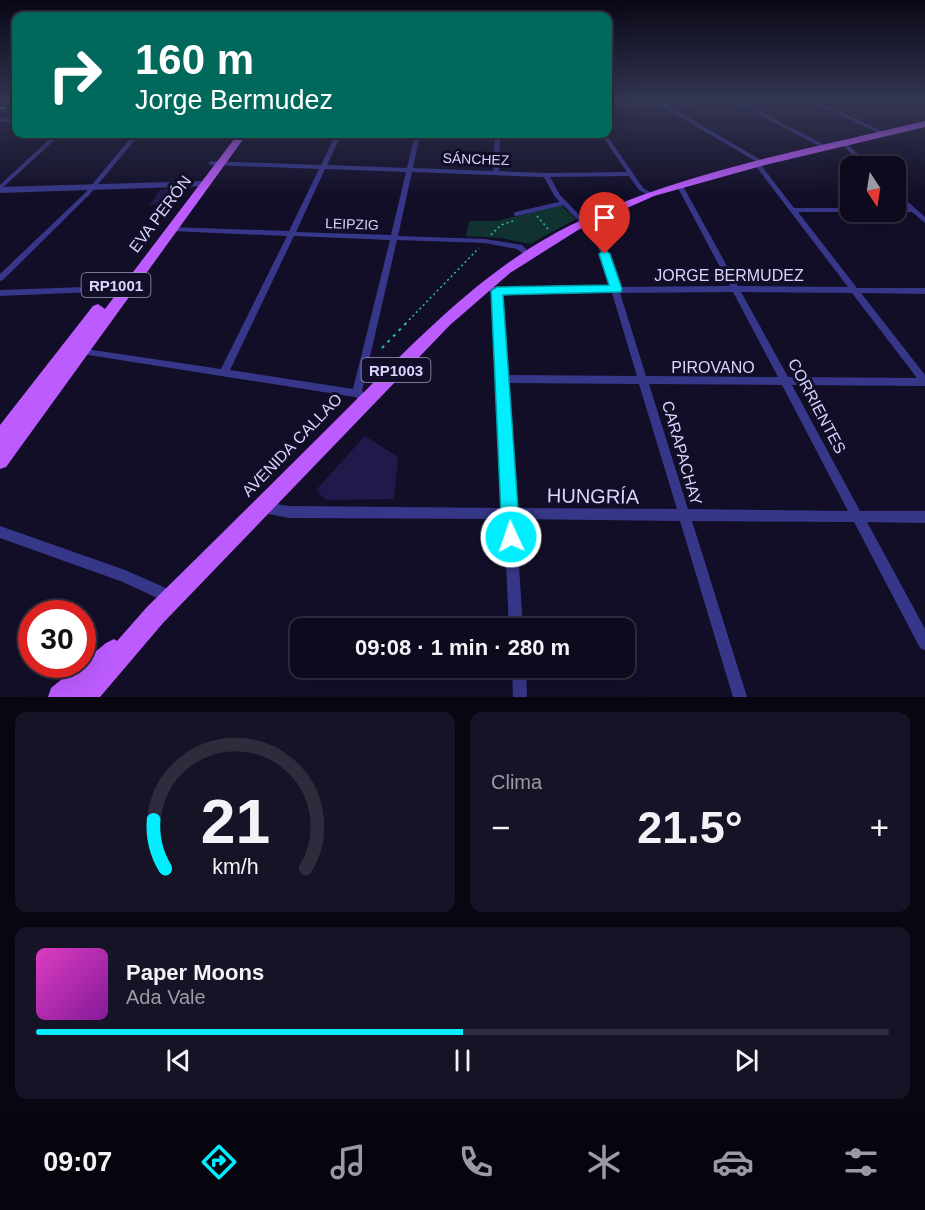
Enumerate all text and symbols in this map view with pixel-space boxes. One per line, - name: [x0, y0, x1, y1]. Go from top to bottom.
- icon: right: [36, 36, 114, 114]
- text: 160 m: [135, 36, 254, 83]
- text: Jorge Bermudez: [135, 85, 333, 115]
- street label: SÁNCHEZ: [442, 150, 510, 168]
- north arrow: [840, 156, 906, 222]
- map controls: [840, 156, 906, 222]
- street label: EVA PERÓN: [125, 172, 194, 256]
- pin: [579, 192, 630, 254]
- icon: arrive: [588, 201, 621, 234]
- street label: LEIPZIG: [325, 215, 379, 233]
- street label: JORGE BERMUDEZ: [654, 267, 804, 284]
- road number: RP1001: [82, 273, 150, 297]
- street label: CORRIENTES: [785, 356, 849, 456]
- road number: RP1003: [362, 358, 430, 382]
- street label: PIROVANO: [671, 359, 755, 376]
- street label: AVENIDA CALLAO: [239, 390, 345, 500]
- street label: CARAPACHAY: [659, 399, 705, 508]
- street label: HUNGRÍA: [547, 484, 640, 508]
- position arrow: [479, 505, 543, 569]
- speed limit sign: 30: [18, 600, 96, 678]
- text: 09:08 · 1 min · 280 m: [355, 635, 570, 660]
- text: Clima: [491, 771, 542, 793]
- text: 21: [200, 787, 270, 856]
- text: 21.5°: [637, 802, 743, 853]
- text: −: [491, 809, 510, 846]
- text: +: [870, 809, 889, 846]
- text: km/h: [212, 855, 258, 879]
- text: Paper Moons: [126, 960, 264, 985]
- text: Ada Vale: [126, 986, 206, 1008]
- icon: previous: [162, 1044, 195, 1077]
- icon: pause: [446, 1044, 479, 1077]
- icon: next: [730, 1044, 763, 1077]
- icon: directions: [198, 1141, 240, 1183]
- icon: music: [327, 1141, 369, 1183]
- icon: phone: [455, 1141, 497, 1183]
- icon: climate: [583, 1141, 625, 1183]
- icon: car: [712, 1141, 754, 1183]
- icon: filters: [840, 1141, 882, 1183]
- text: 09:07: [43, 1147, 112, 1177]

